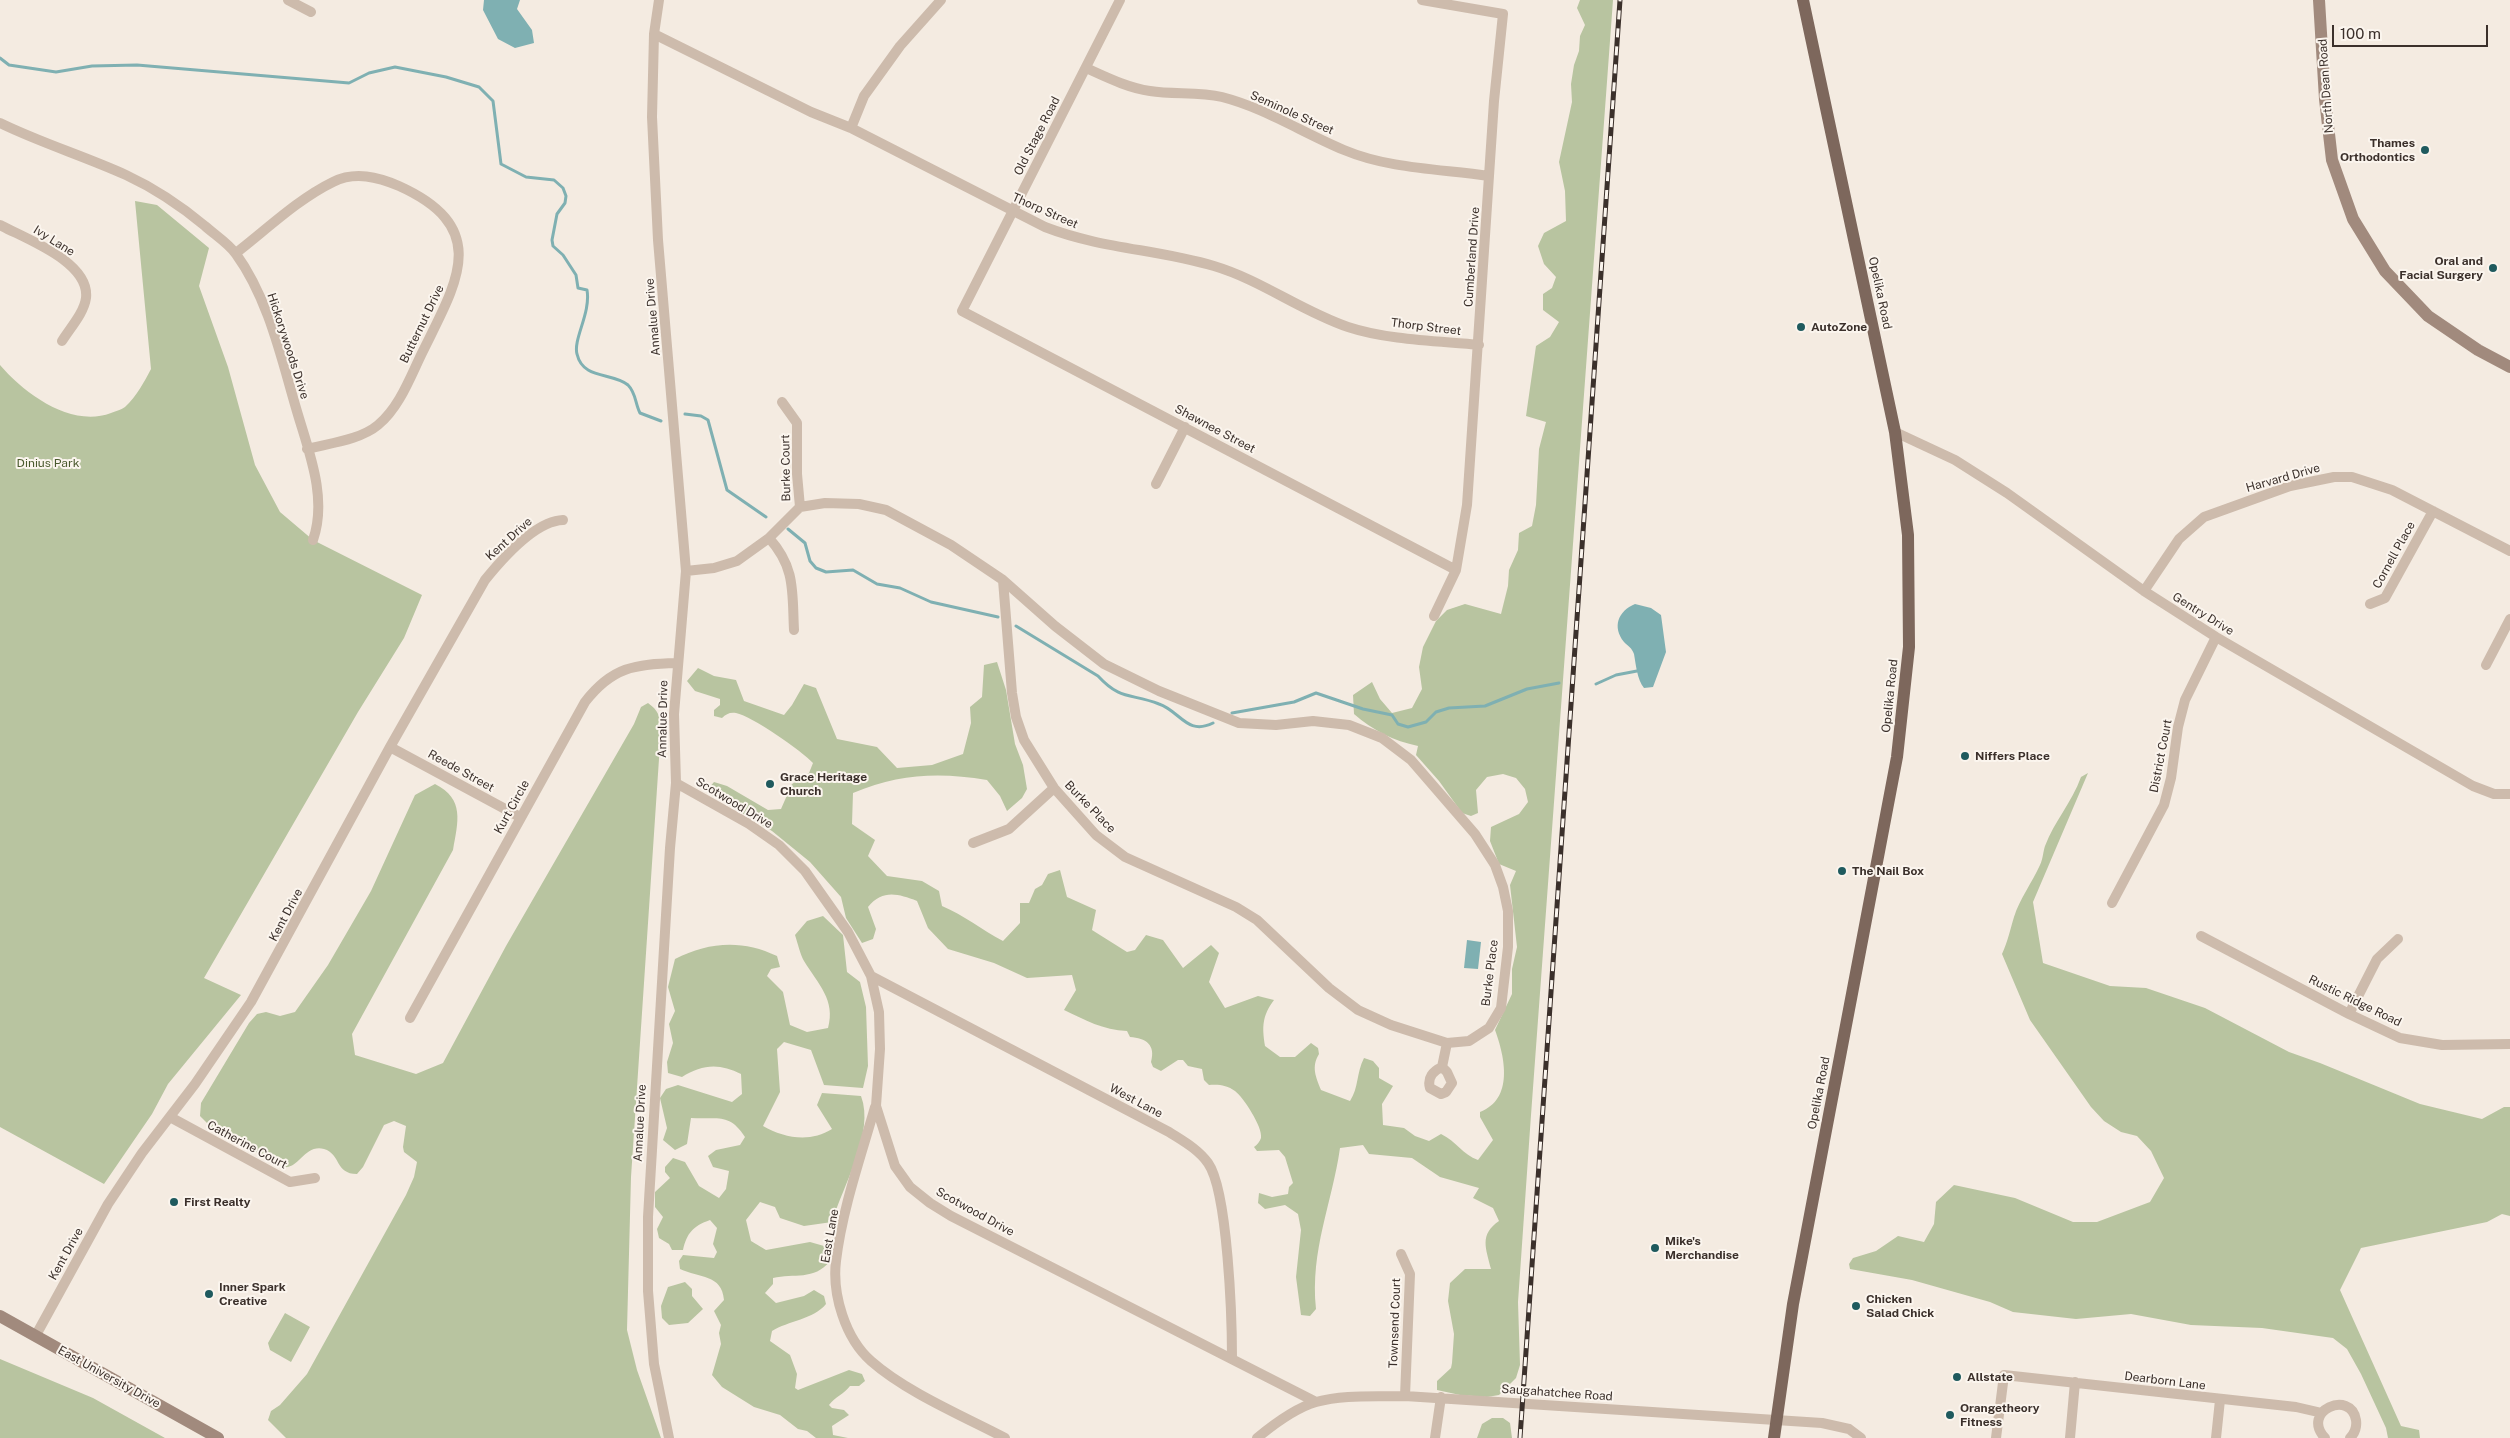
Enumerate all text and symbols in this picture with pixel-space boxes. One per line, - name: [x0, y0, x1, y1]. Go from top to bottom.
- scale bar: [2335, 15, 2491, 47]
- text: 100 m: [2340, 25, 2381, 42]
- street label: North Dean Road: [2316, 38, 2336, 134]
- street label: Seminole Street: [1248, 88, 1336, 138]
- street label: Old Stage Road: [1011, 94, 1063, 178]
- place label: Thames Orthodontics: [2340, 136, 2415, 164]
- marker: Thames Orthodontics: [2419, 144, 2431, 156]
- street label: Thorp Street: [1010, 190, 1080, 232]
- street label: Cumberland Drive: [1461, 206, 1483, 308]
- street label: Ivy Lane: [31, 223, 77, 259]
- place label: Oral and Facial Surgery: [2399, 254, 2483, 282]
- street label: Opelika Road: [1865, 255, 1895, 331]
- marker: Oral and Facial Surgery: [2487, 262, 2499, 274]
- street label: Annalue Drive: [642, 278, 664, 356]
- street label: Butternut Drive: [397, 283, 447, 365]
- street label: Hickorywoods Drive: [264, 291, 312, 401]
- street label: Thorp Street: [1390, 316, 1462, 338]
- place label: AutoZone: [1811, 320, 1867, 334]
- marker: AutoZone: [1795, 321, 1807, 333]
- street label: Shawnee Street: [1172, 402, 1258, 456]
- street label: Burke Court: [778, 434, 794, 502]
- park label: Dinius Park: [17, 456, 79, 470]
- street label: Harvard Drive: [2244, 461, 2322, 495]
- street label: Kent Drive: [483, 514, 535, 564]
- street label: Cornell Place: [2370, 519, 2418, 591]
- street label: Gentry Drive: [2170, 589, 2236, 639]
- street label: Opelika Road: [1879, 659, 1901, 733]
- street label: Annalue Drive: [655, 680, 671, 758]
- street label: District Court: [2147, 718, 2175, 794]
- street label: Reede Street: [425, 747, 497, 795]
- place label: Niffers Place: [1975, 749, 2050, 763]
- marker: Niffers Place: [1959, 750, 1971, 762]
- place label: Grace Heritage Church: [780, 770, 867, 798]
- street label: Scotwood Drive: [693, 774, 775, 832]
- street label: Kurt Circle: [491, 778, 533, 836]
- marker: Grace Heritage Church: [764, 778, 776, 790]
- street label: Burke Place: [1062, 778, 1118, 836]
- place label: The Nail Box: [1852, 864, 1924, 878]
- marker: The Nail Box: [1836, 865, 1848, 877]
- street label: Kent Drive: [266, 886, 306, 944]
- street label: Burke Place: [1479, 939, 1501, 1007]
- street label: Rustic Ridge Road: [2306, 972, 2404, 1030]
- street label: Opelika Road: [1805, 1055, 1833, 1131]
- street label: West Lane: [1107, 1081, 1165, 1121]
- street label: Annalue Drive: [631, 1084, 649, 1162]
- street label: Catherine Court: [205, 1118, 289, 1172]
- street label: Scotwood Drive: [933, 1185, 1017, 1239]
- place label: First Realty: [184, 1195, 251, 1209]
- marker: First Realty: [168, 1196, 180, 1208]
- street label: East Lane: [818, 1208, 842, 1264]
- street label: Kent Drive: [46, 1225, 86, 1283]
- place label: Mike's Merchandise: [1665, 1234, 1739, 1262]
- marker: Mike's Merchandise: [1649, 1242, 1661, 1254]
- street label: Townsend Court: [1386, 1278, 1404, 1368]
- place label: Inner Spark Creative: [219, 1280, 286, 1308]
- marker: Inner Spark Creative: [203, 1288, 215, 1300]
- place label: Chicken Salad Chick: [1866, 1292, 1934, 1320]
- marker: Chicken Salad Chick: [1850, 1300, 1862, 1312]
- street label: East University Drive: [55, 1343, 163, 1411]
- street label: Dearborn Lane: [2123, 1369, 2207, 1393]
- place label: Allstate: [1967, 1370, 2013, 1384]
- marker: Allstate: [1951, 1371, 1963, 1383]
- street label: Saugahatchee Road: [1501, 1382, 1613, 1404]
- place label: Orangetheory Fitness: [1960, 1401, 2040, 1429]
- marker: Orangetheory Fitness: [1944, 1409, 1956, 1421]

